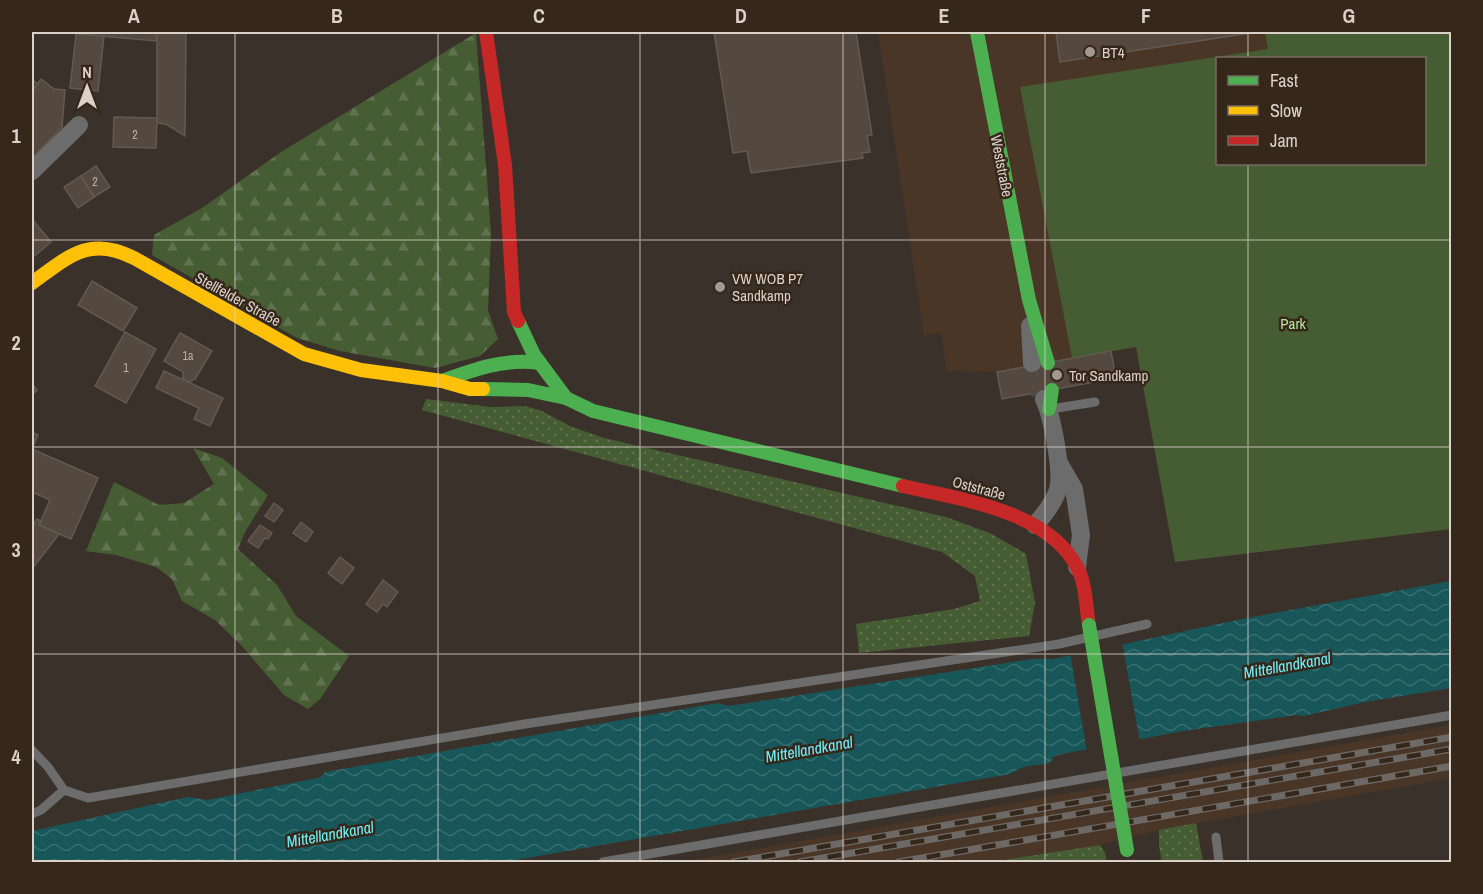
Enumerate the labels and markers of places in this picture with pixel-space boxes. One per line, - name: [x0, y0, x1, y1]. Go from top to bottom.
- place label: BT4: [1102, 42, 1125, 63]
- marker: BT4: [1083, 45, 1097, 59]
- place label: VW WOB P7 Sandkamp: [732, 268, 803, 306]
- marker: VW WOB P7 Sandkamp: [713, 280, 727, 294]
- place label: Tor Sandkamp: [1069, 365, 1148, 386]
- marker: Tor Sandkamp: [1050, 368, 1064, 382]

